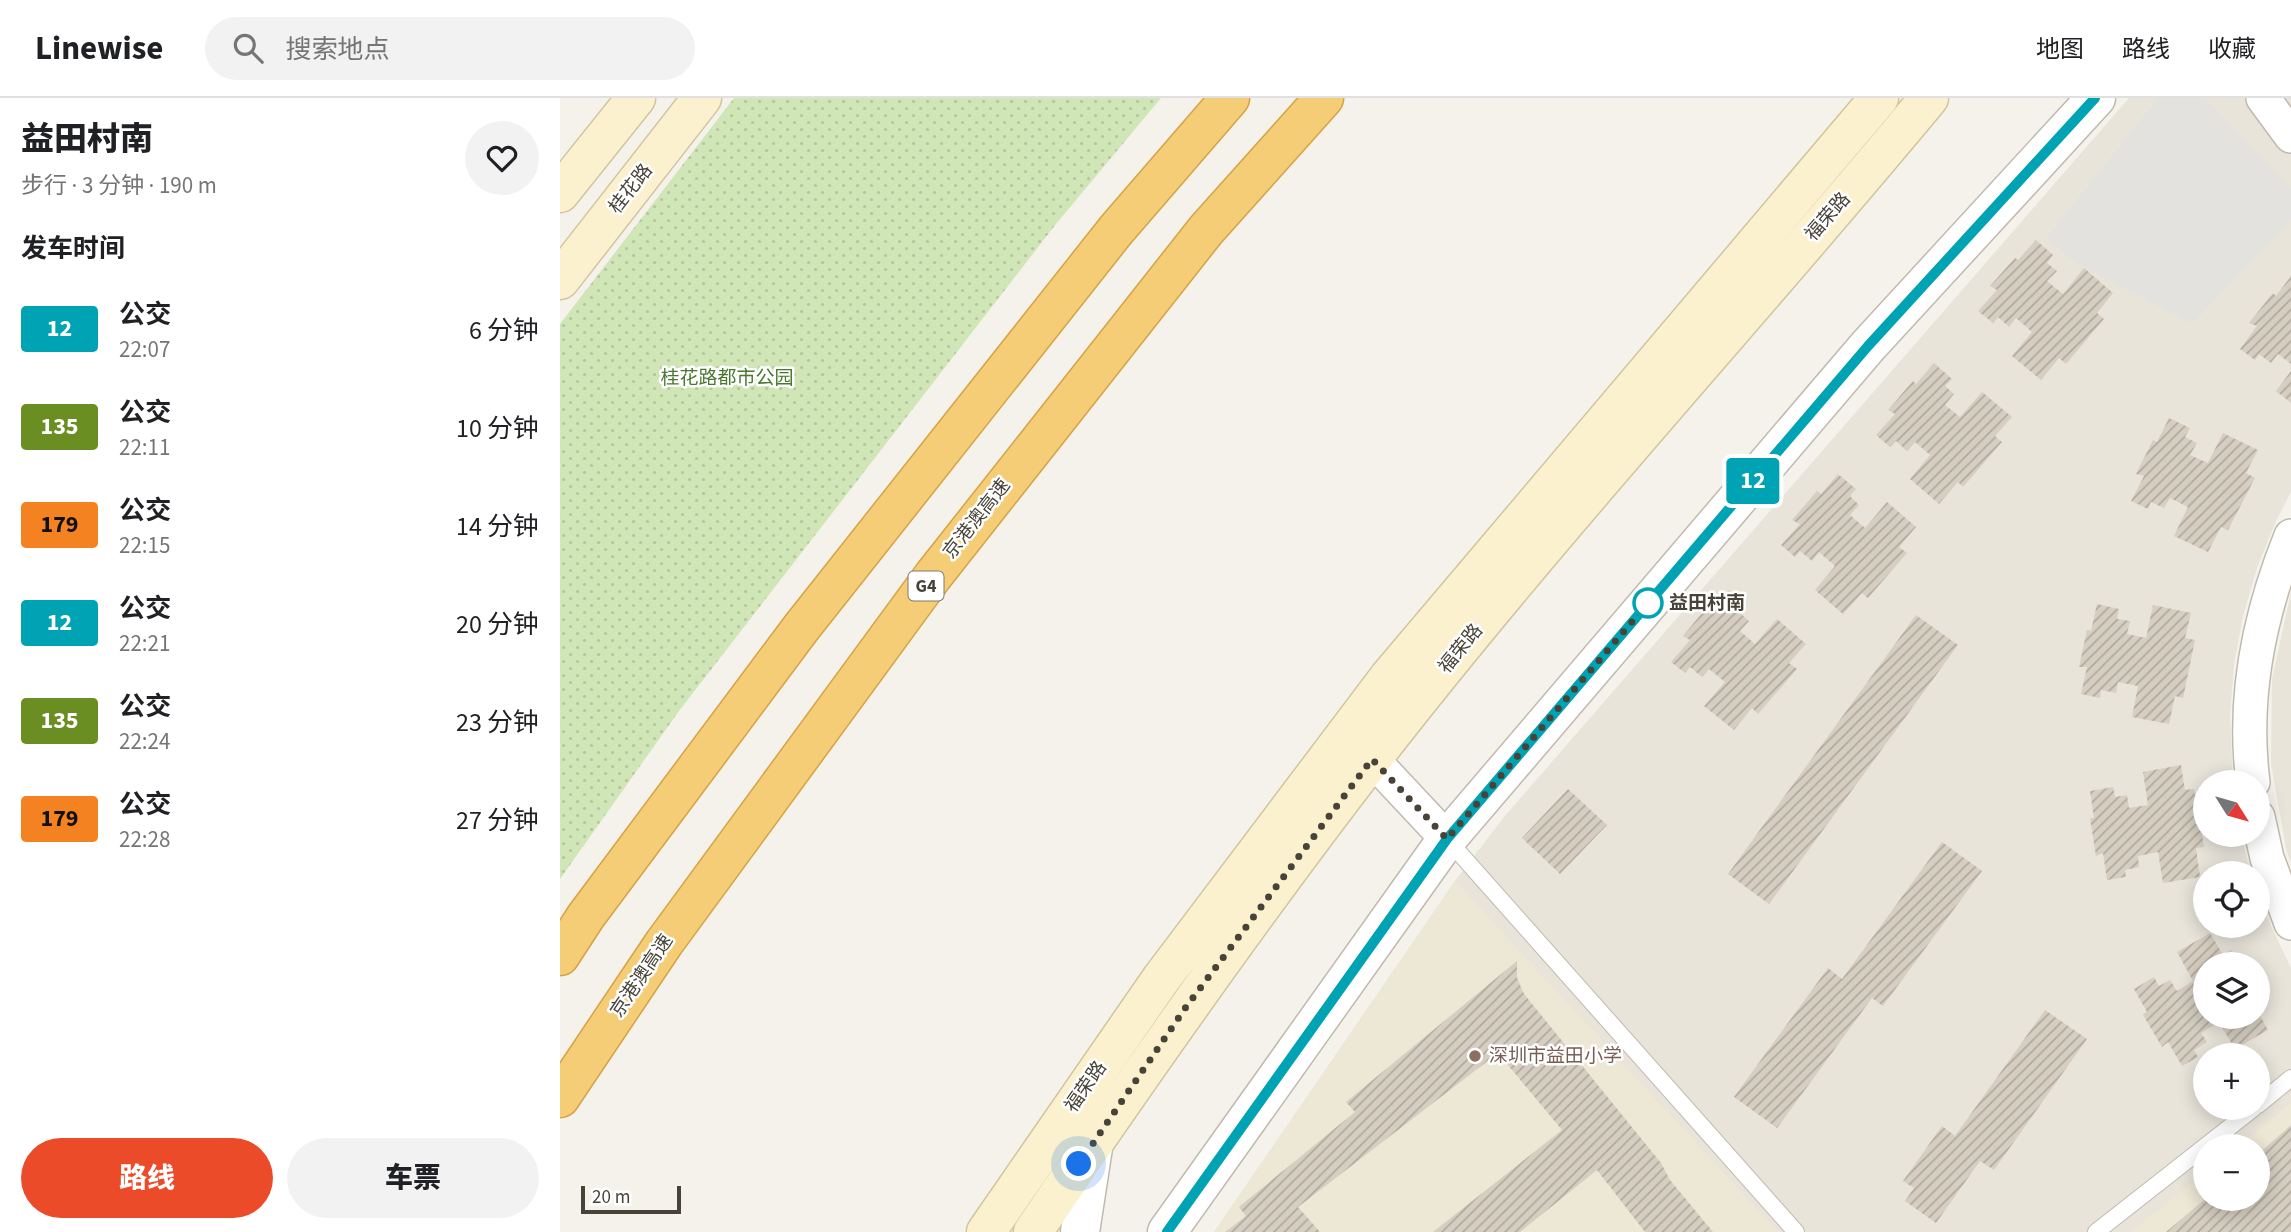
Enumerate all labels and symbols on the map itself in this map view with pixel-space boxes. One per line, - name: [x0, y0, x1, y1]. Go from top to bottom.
- street label: 桂花路: [603, 158, 659, 220]
- street label: 福荣路: [1799, 187, 1857, 247]
- park label: 桂花路都市公园: [660, 365, 794, 392]
- line badge: 12: [1722, 458, 1784, 504]
- street label: 京港澳高速: [937, 473, 1017, 565]
- road number: G4: [908, 572, 944, 600]
- marker: 益田村南: [1633, 588, 1663, 618]
- place label: 益田村南: [1669, 590, 1745, 617]
- street label: 福荣路: [1433, 618, 1489, 680]
- north arrow: [2193, 770, 2270, 847]
- street label: 京港澳高速: [604, 929, 680, 1023]
- place label: 深圳市益田小学: [1489, 1043, 1622, 1070]
- marker: 深圳市益田小学: [1467, 1048, 1483, 1064]
- street label: 福荣路: [1059, 1056, 1113, 1118]
- your location: [1061, 1146, 1096, 1181]
- scale bar: [581, 1183, 681, 1215]

